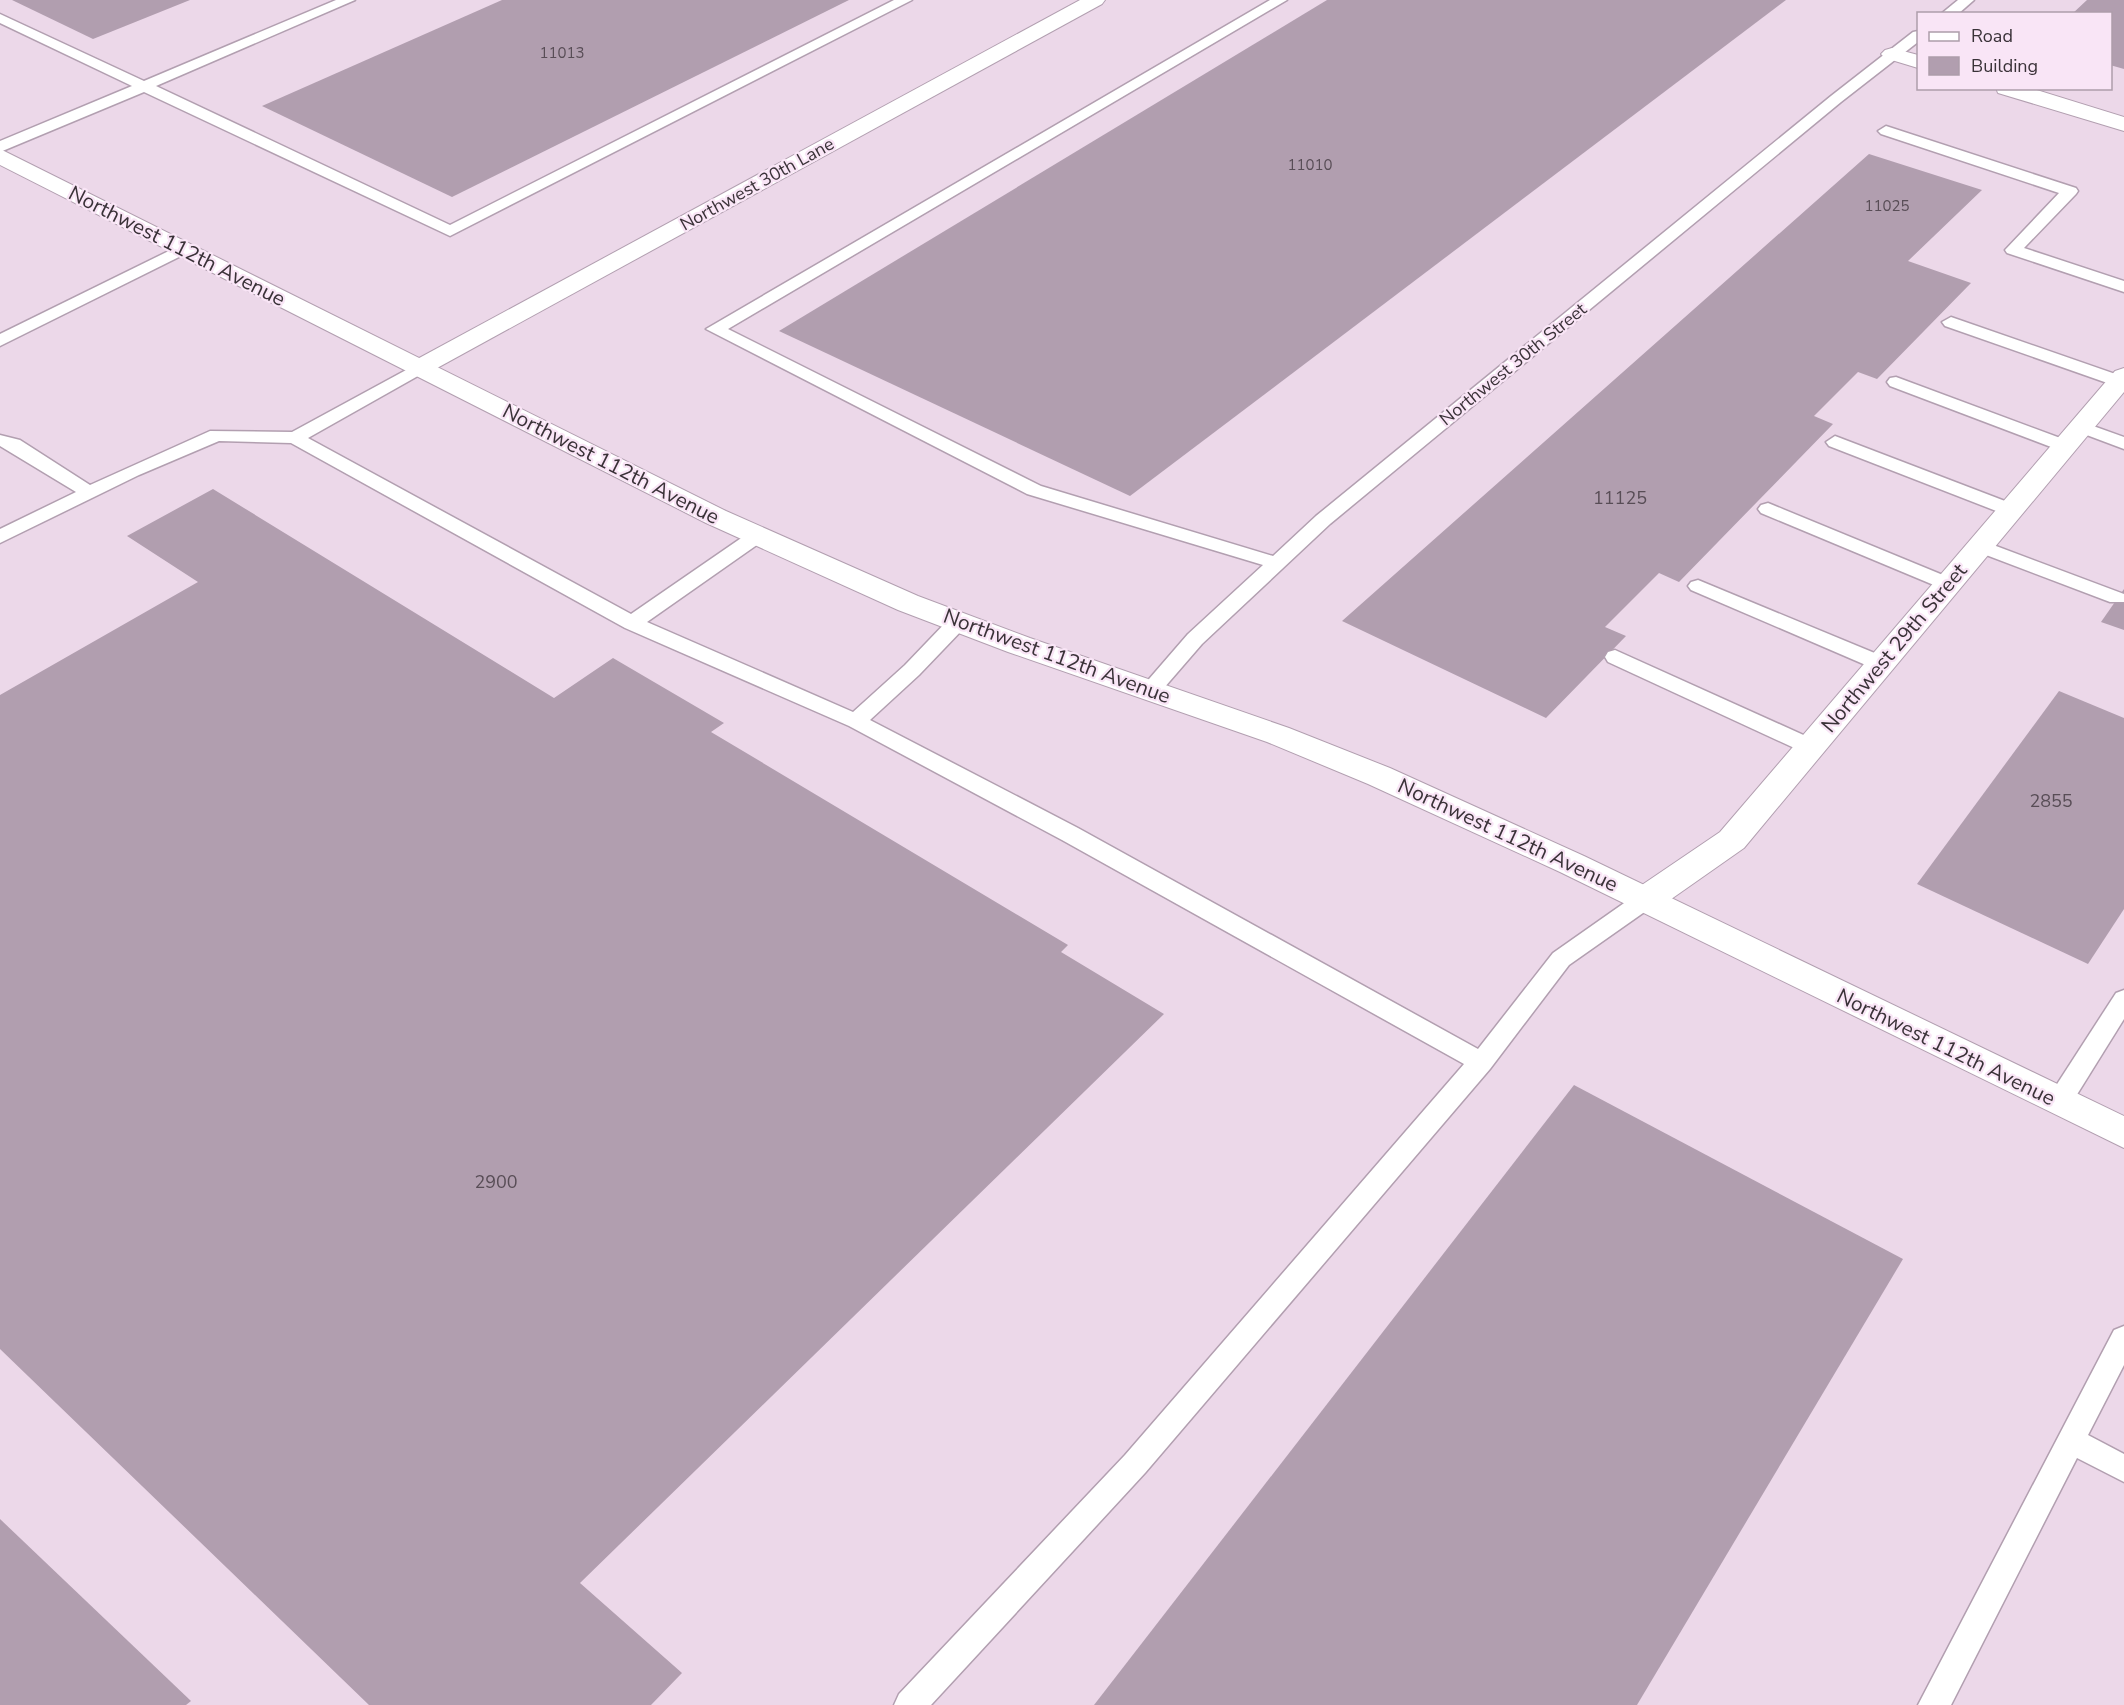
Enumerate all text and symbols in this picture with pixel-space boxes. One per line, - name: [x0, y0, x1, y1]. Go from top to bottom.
- legend: [1917, 12, 2112, 90]
- text: Road: [1971, 24, 2013, 48]
- house number: 11013: [539, 43, 585, 63]
- text: Building: [1971, 54, 2038, 78]
- street label: Northwest 30th Lane: [676, 132, 838, 236]
- house number: 11010: [1287, 155, 1333, 175]
- street label: Northwest 112th Avenue: [64, 179, 290, 313]
- house number: 11025: [1864, 196, 1910, 216]
- street label: Northwest 30th Street: [1434, 297, 1592, 431]
- street label: Northwest 112th Avenue: [498, 397, 724, 531]
- house number: 11125: [1593, 486, 1647, 510]
- street label: Northwest 29th Street: [1815, 557, 1974, 739]
- street label: Northwest 112th Avenue: [940, 602, 1174, 710]
- street label: Northwest 112th Avenue: [1393, 772, 1623, 898]
- house number: 2855: [2029, 789, 2073, 813]
- street label: Northwest 112th Avenue: [1832, 982, 2060, 1112]
- house number: 2900: [474, 1170, 518, 1194]

